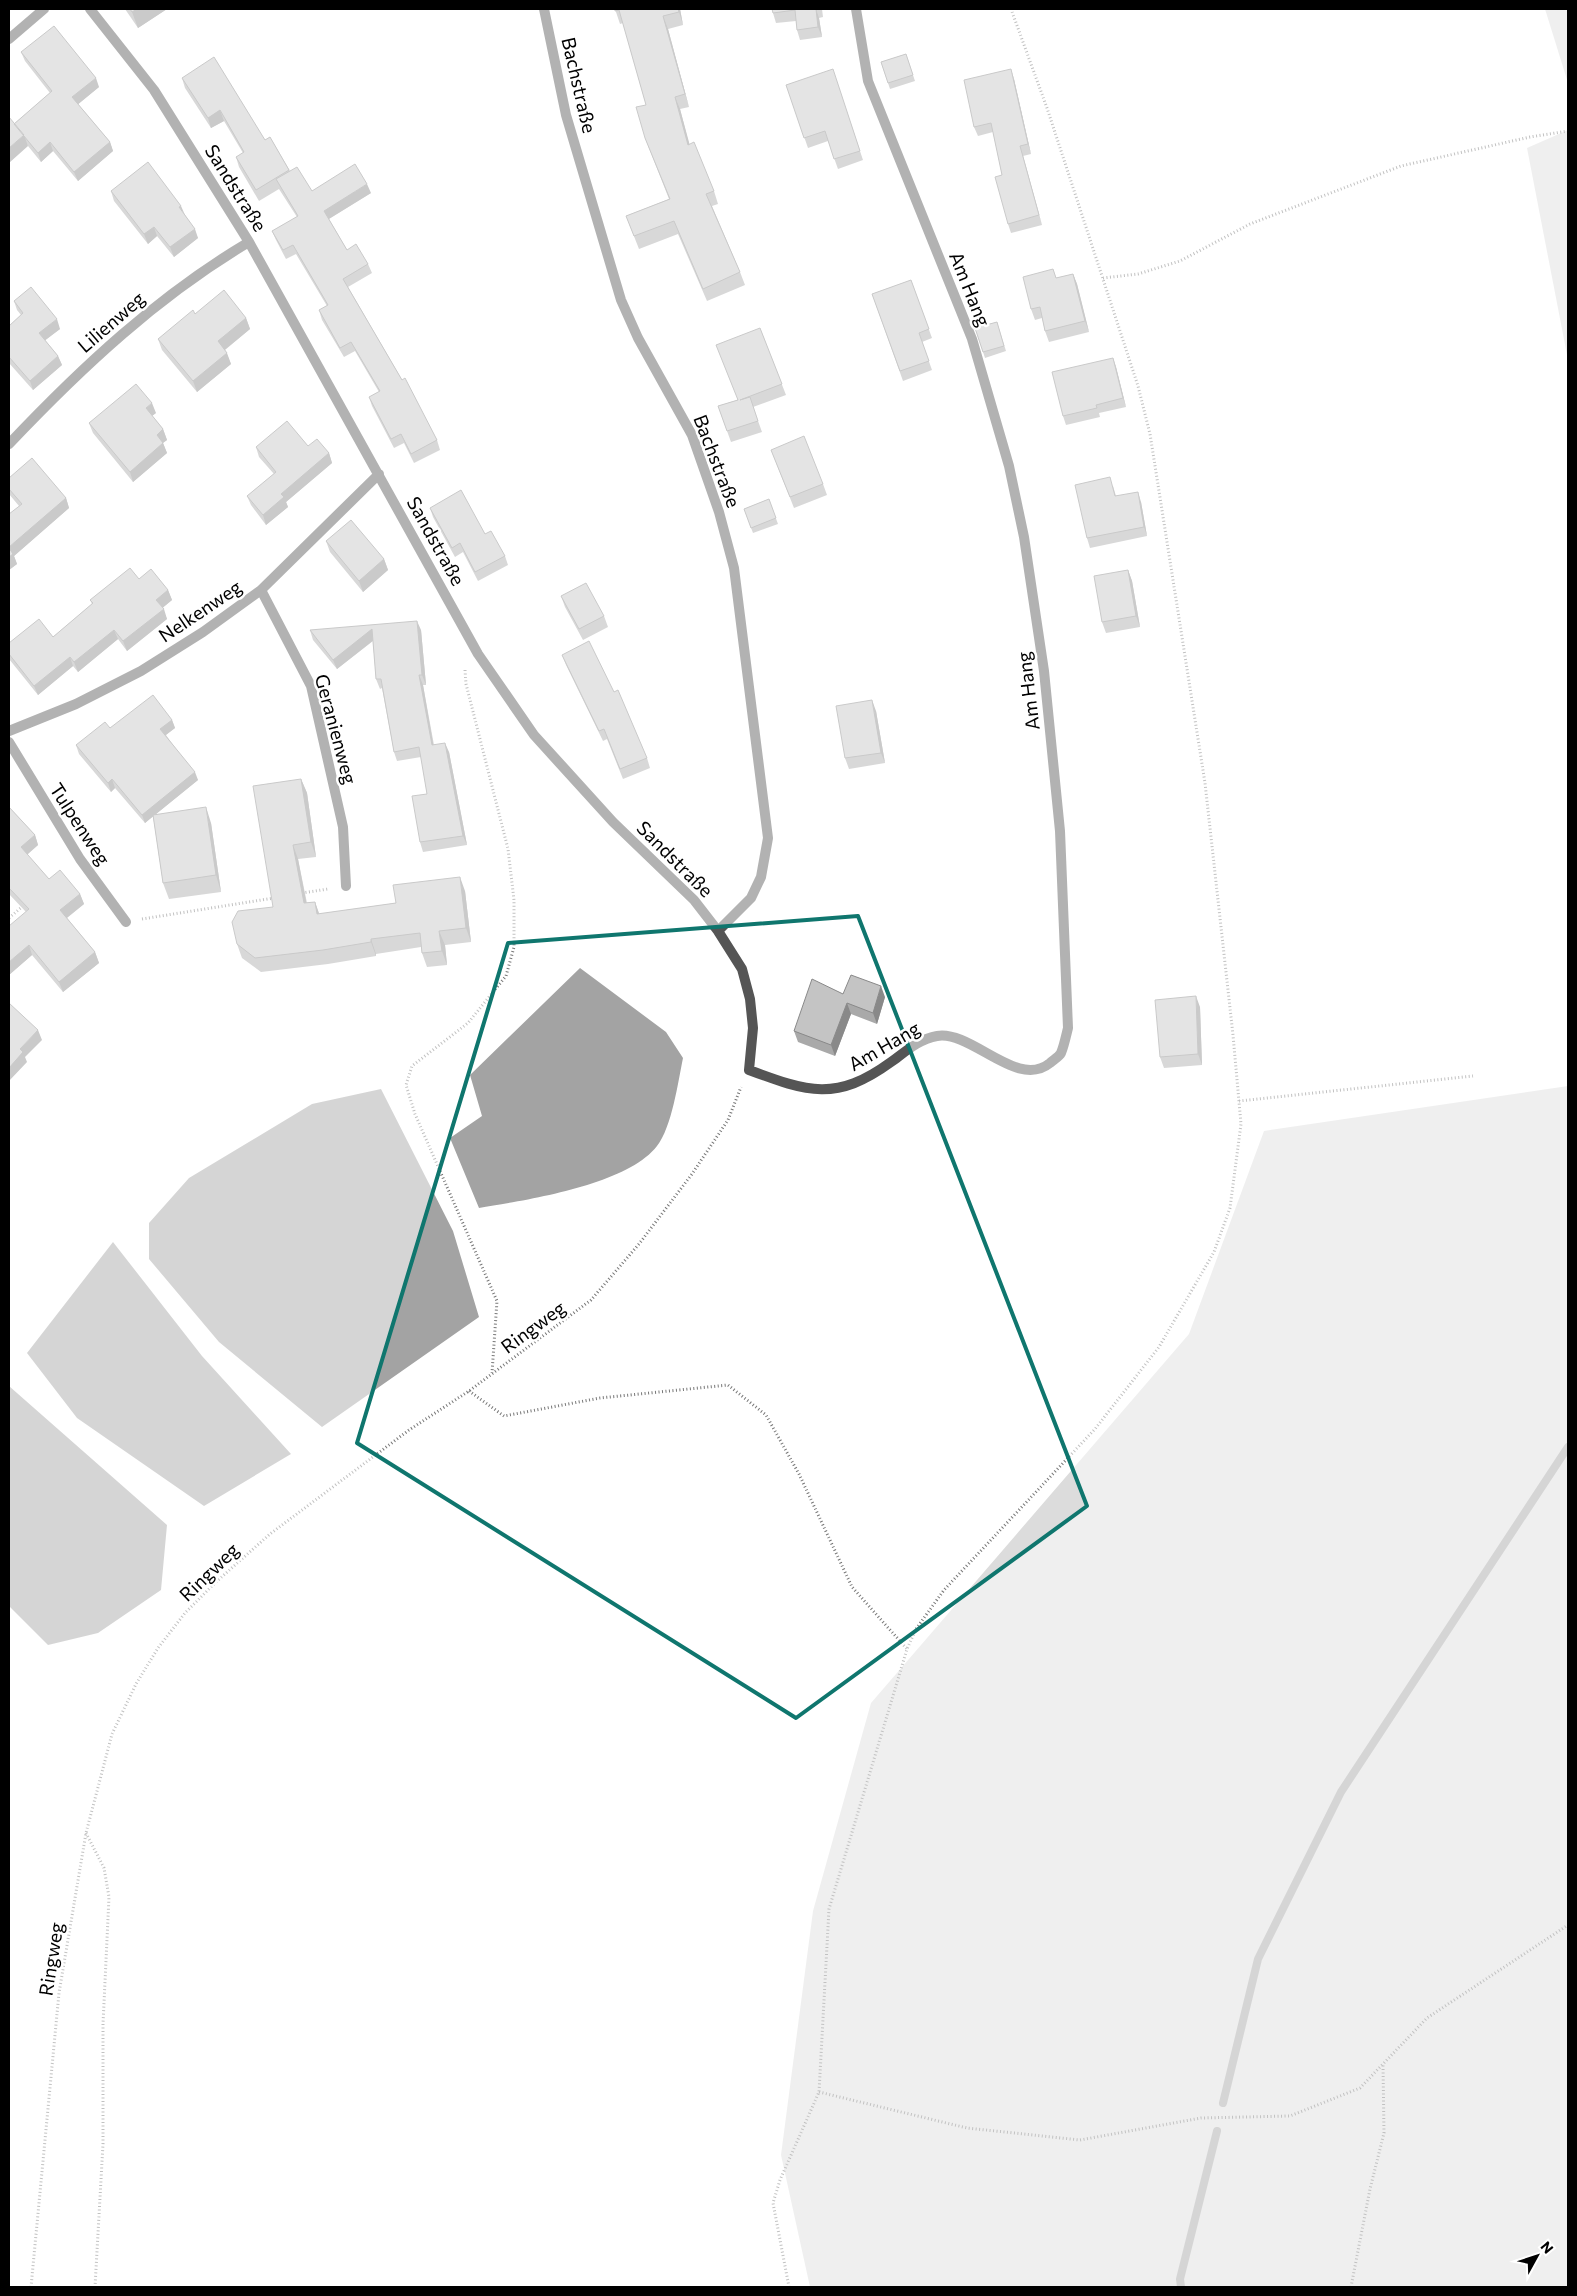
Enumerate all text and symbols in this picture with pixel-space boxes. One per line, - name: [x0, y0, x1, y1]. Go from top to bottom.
- street label: Bachstraße: [557, 35, 602, 135]
- street label: Sandstraße: [201, 140, 272, 235]
- street label: Am Hang: [945, 248, 996, 330]
- street label: Lilienweg: [72, 286, 149, 357]
- street label: Bachstraße: [689, 411, 746, 511]
- street label: Sandstraße: [403, 492, 470, 589]
- street label: Nelkenweg: [154, 575, 246, 647]
- street label: Am Hang: [1011, 651, 1044, 732]
- street label: Geranienweg: [311, 671, 362, 786]
- street label: Tulpenweg: [45, 778, 115, 869]
- street label: Sandstraße: [633, 816, 718, 901]
- street label: Am Hang: [844, 1016, 924, 1075]
- street label: Ringweg: [496, 1296, 569, 1358]
- street label: Ringweg: [174, 1538, 243, 1606]
- street label: Ringweg: [33, 1921, 68, 1997]
- north arrow: [1512, 2231, 1562, 2281]
- text: N: [1537, 2238, 1557, 2257]

